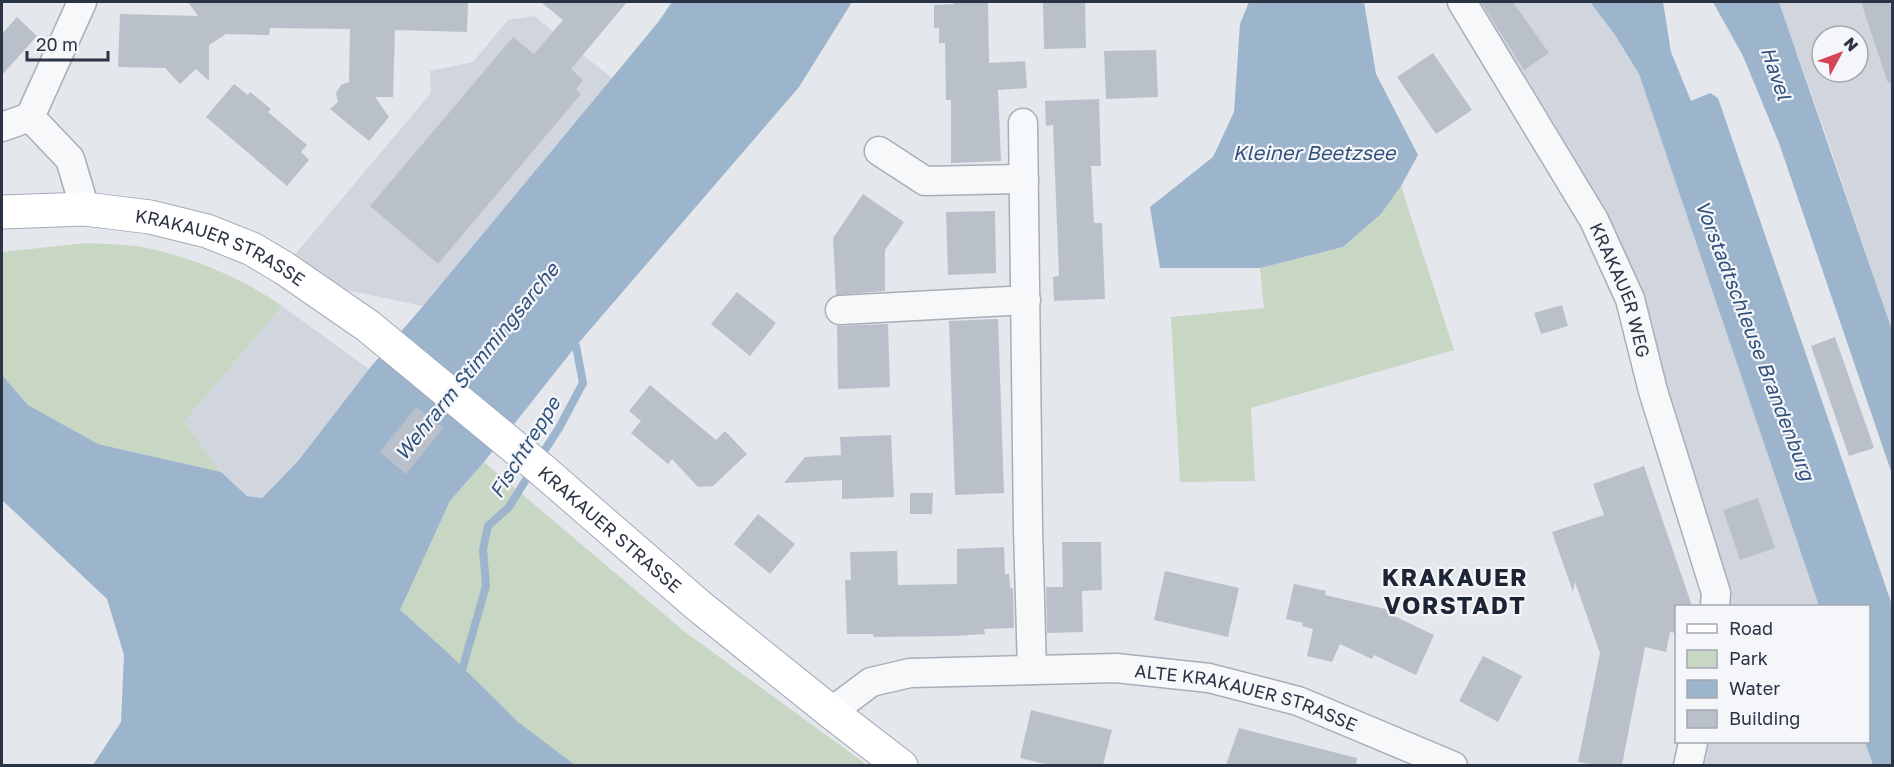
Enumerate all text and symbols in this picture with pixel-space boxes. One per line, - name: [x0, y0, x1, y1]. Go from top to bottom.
- scale bar: [27, 24, 108, 62]
- north arrow: [1810, 24, 1870, 84]
- text: 20 m: [36, 33, 78, 55]
- text: N: [1840, 33, 1863, 55]
- water label: Havel: [1757, 43, 1797, 103]
- water label: Kleiner Beetzsee: [1233, 140, 1397, 164]
- water label: Vorstadtschleuse Brandenburg: [1690, 197, 1821, 485]
- street label: KRAKAUER STRASSE: [134, 204, 309, 290]
- street label: KRAKAUER WEG: [1586, 219, 1655, 360]
- water label: Wehrarm Stimmingsarche: [389, 256, 565, 465]
- water label: Fischtreppe: [484, 391, 565, 502]
- street label: KRAKAUER STRASSE: [534, 461, 686, 597]
- district label: KRAKAUER VORSTADT: [1382, 562, 1528, 619]
- legend: [1675, 605, 1870, 743]
- text: Road: [1729, 617, 1773, 639]
- text: Park: [1729, 647, 1768, 669]
- street label: ALTE KRAKAUER STRASSE: [1134, 659, 1361, 736]
- text: Water: [1729, 677, 1780, 699]
- text: Building: [1729, 707, 1800, 729]

